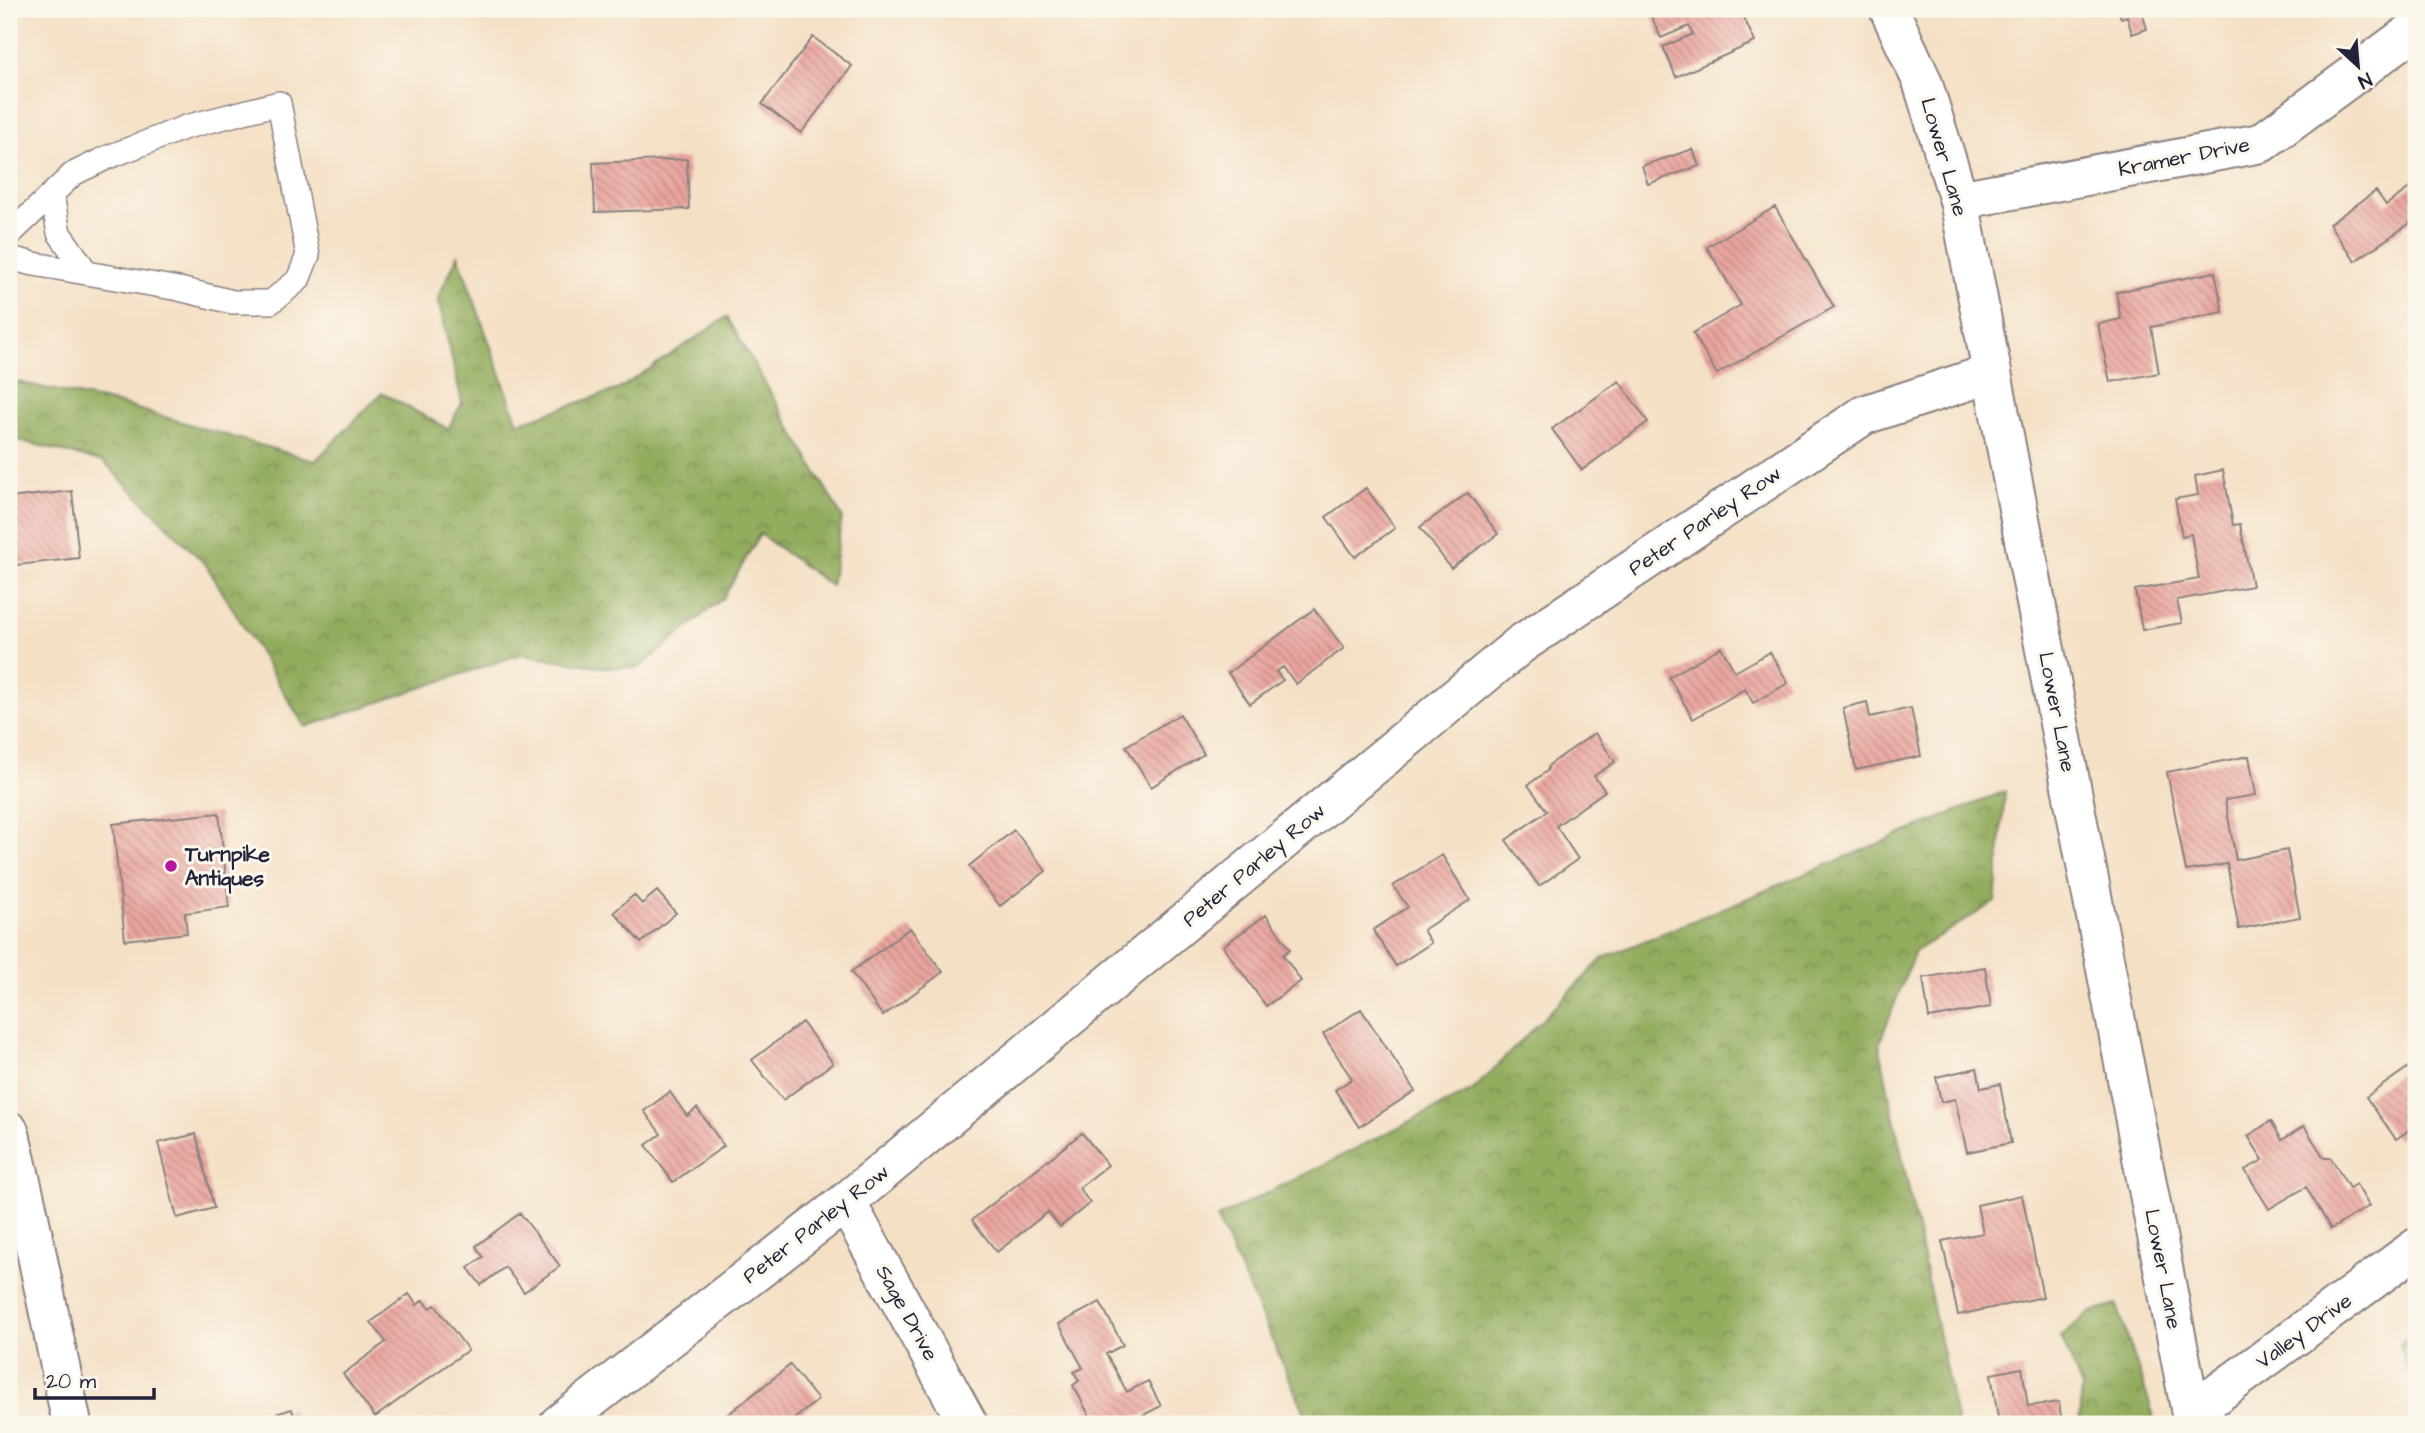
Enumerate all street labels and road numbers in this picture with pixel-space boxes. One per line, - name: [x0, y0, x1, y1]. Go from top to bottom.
- street label: Lower Lane: [1913, 94, 1975, 220]
- street label: Kramer Drive: [2116, 130, 2252, 184]
- street label: Peter Parley Row: [1623, 459, 1788, 585]
- street label: Lower Lane: [2031, 649, 2083, 775]
- street label: Peter Parley Row: [1176, 796, 1333, 935]
- street label: Peter Parley Row: [737, 1158, 897, 1292]
- street label: Lower Lane: [2137, 1206, 2189, 1332]
- street label: Sage Drive: [867, 1260, 945, 1367]
- street label: Valley Drive: [2250, 1286, 2359, 1377]

